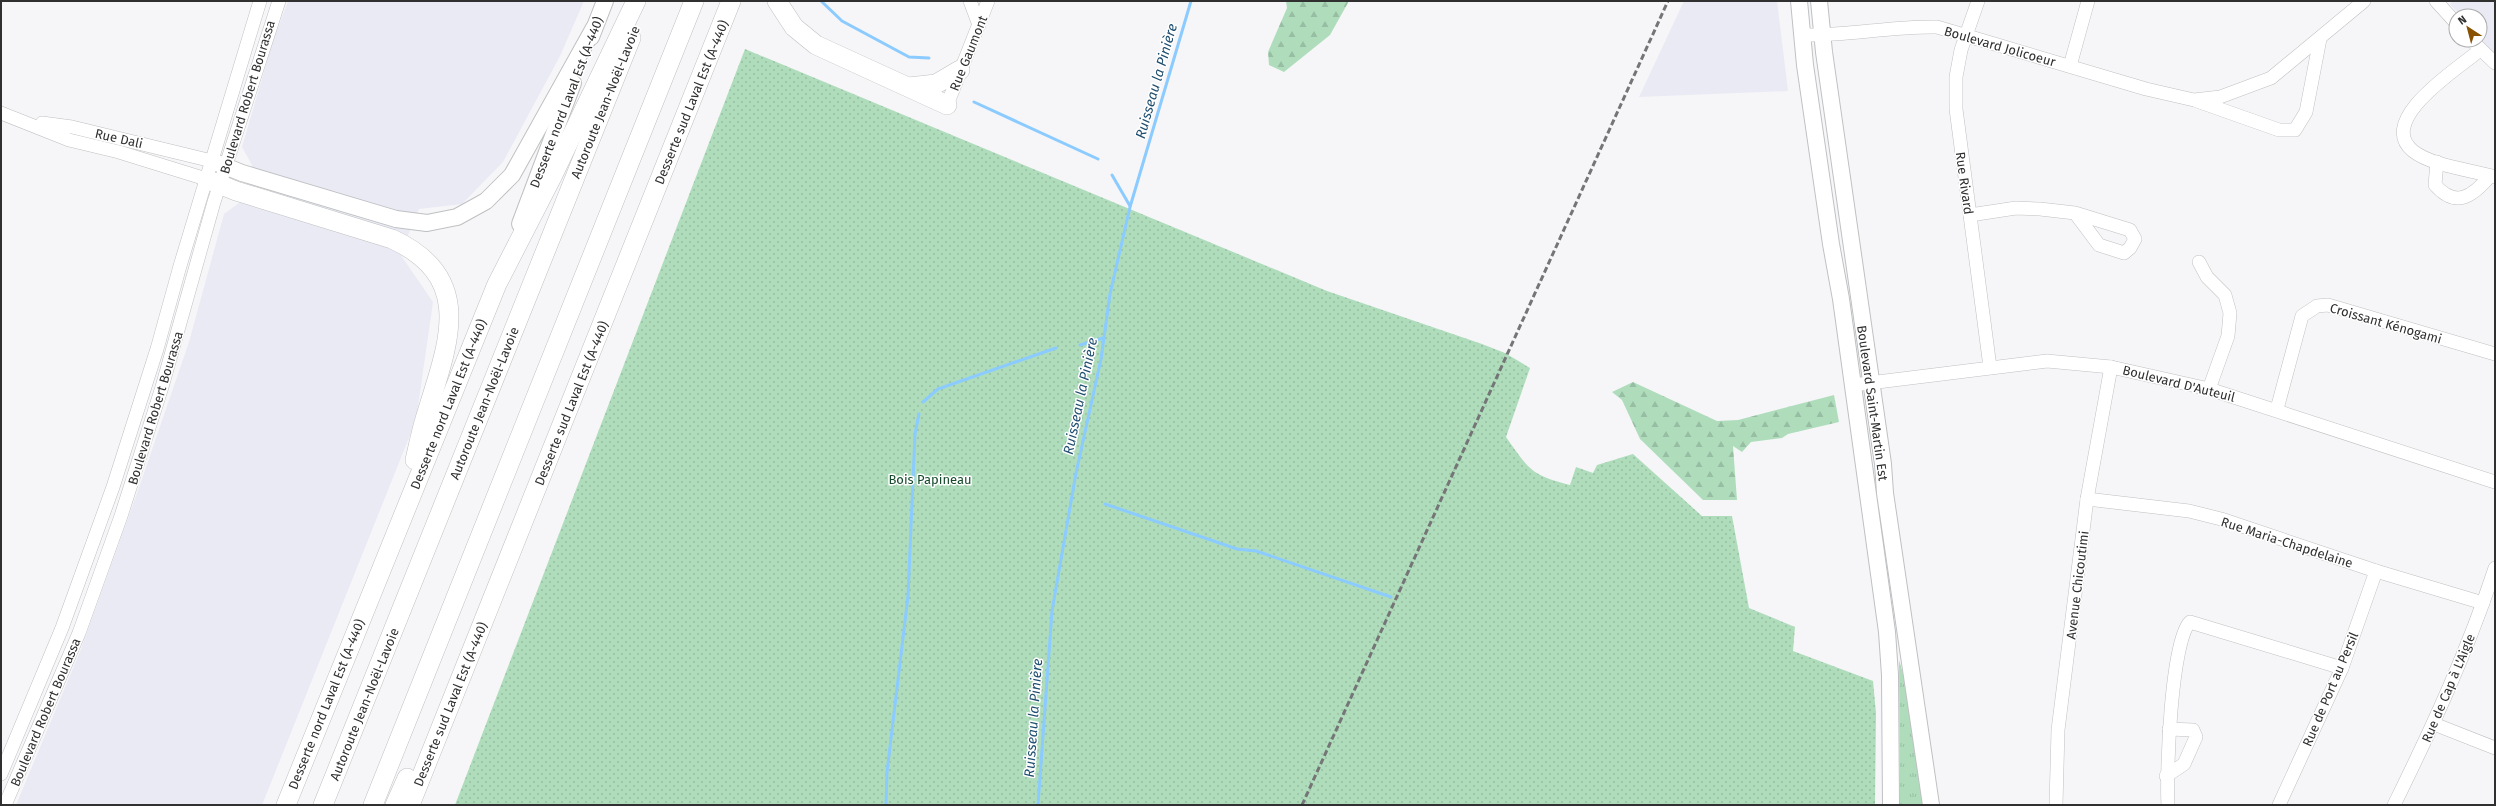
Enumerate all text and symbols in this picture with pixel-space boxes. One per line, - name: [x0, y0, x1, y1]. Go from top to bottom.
- north arrow: [2448, 8, 2488, 48]
- street label: Rue Gaumont: [947, 13, 990, 93]
- text: N: [2456, 13, 2469, 28]
- street label: Desserte nord Laval Est (A-440): [527, 14, 606, 190]
- street label: Desserte sud Laval Est (A-440): [652, 18, 731, 187]
- street label: Boulevard Robert Bourassa: [217, 19, 278, 176]
- water label: Ruisseau la Pinière: [1132, 22, 1181, 141]
- street label: Boulevard Jolicoeur: [1942, 23, 2057, 70]
- street label: Autoroute Jean-Noël-Lavoie: [568, 24, 643, 181]
- street label: Rue Dali: [94, 126, 144, 151]
- street label: Rue Rivard: [1953, 151, 1976, 215]
- street label: Croissant Kénogami: [2328, 300, 2444, 347]
- street label: Desserte nord Laval Est (A-440): [407, 317, 490, 492]
- street label: Desserte sud Laval Est (A-440): [532, 319, 611, 488]
- street label: Boulevard Saint-Martin Est: [1854, 324, 1891, 482]
- street label: Autoroute Jean-Noël-Lavoie: [447, 325, 522, 482]
- street label: Boulevard Robert Bourassa: [125, 330, 186, 487]
- water label: Ruisseau la Pinière: [1060, 336, 1101, 456]
- street label: Boulevard D'Auteuil: [2121, 362, 2237, 405]
- park label: Bois Papineau: [888, 472, 972, 487]
- street label: Rue Maria-Chapdelaine: [2219, 514, 2355, 571]
- street label: Avenue Chicoutimi: [2063, 530, 2092, 640]
- street label: Desserte nord Laval Est (A-440): [285, 617, 368, 792]
- street label: Desserte sud Laval Est (A-440): [411, 620, 490, 789]
- street label: Autoroute Jean-Noël-Lavoie: [327, 626, 402, 783]
- street label: Rue de Port au Persil: [2300, 630, 2361, 749]
- street label: Rue de Cap à L'Aigle: [2419, 632, 2478, 745]
- street label: Boulevard Robert Bourassa: [7, 636, 84, 789]
- water label: Ruisseau la Pinière: [1021, 658, 1046, 778]

